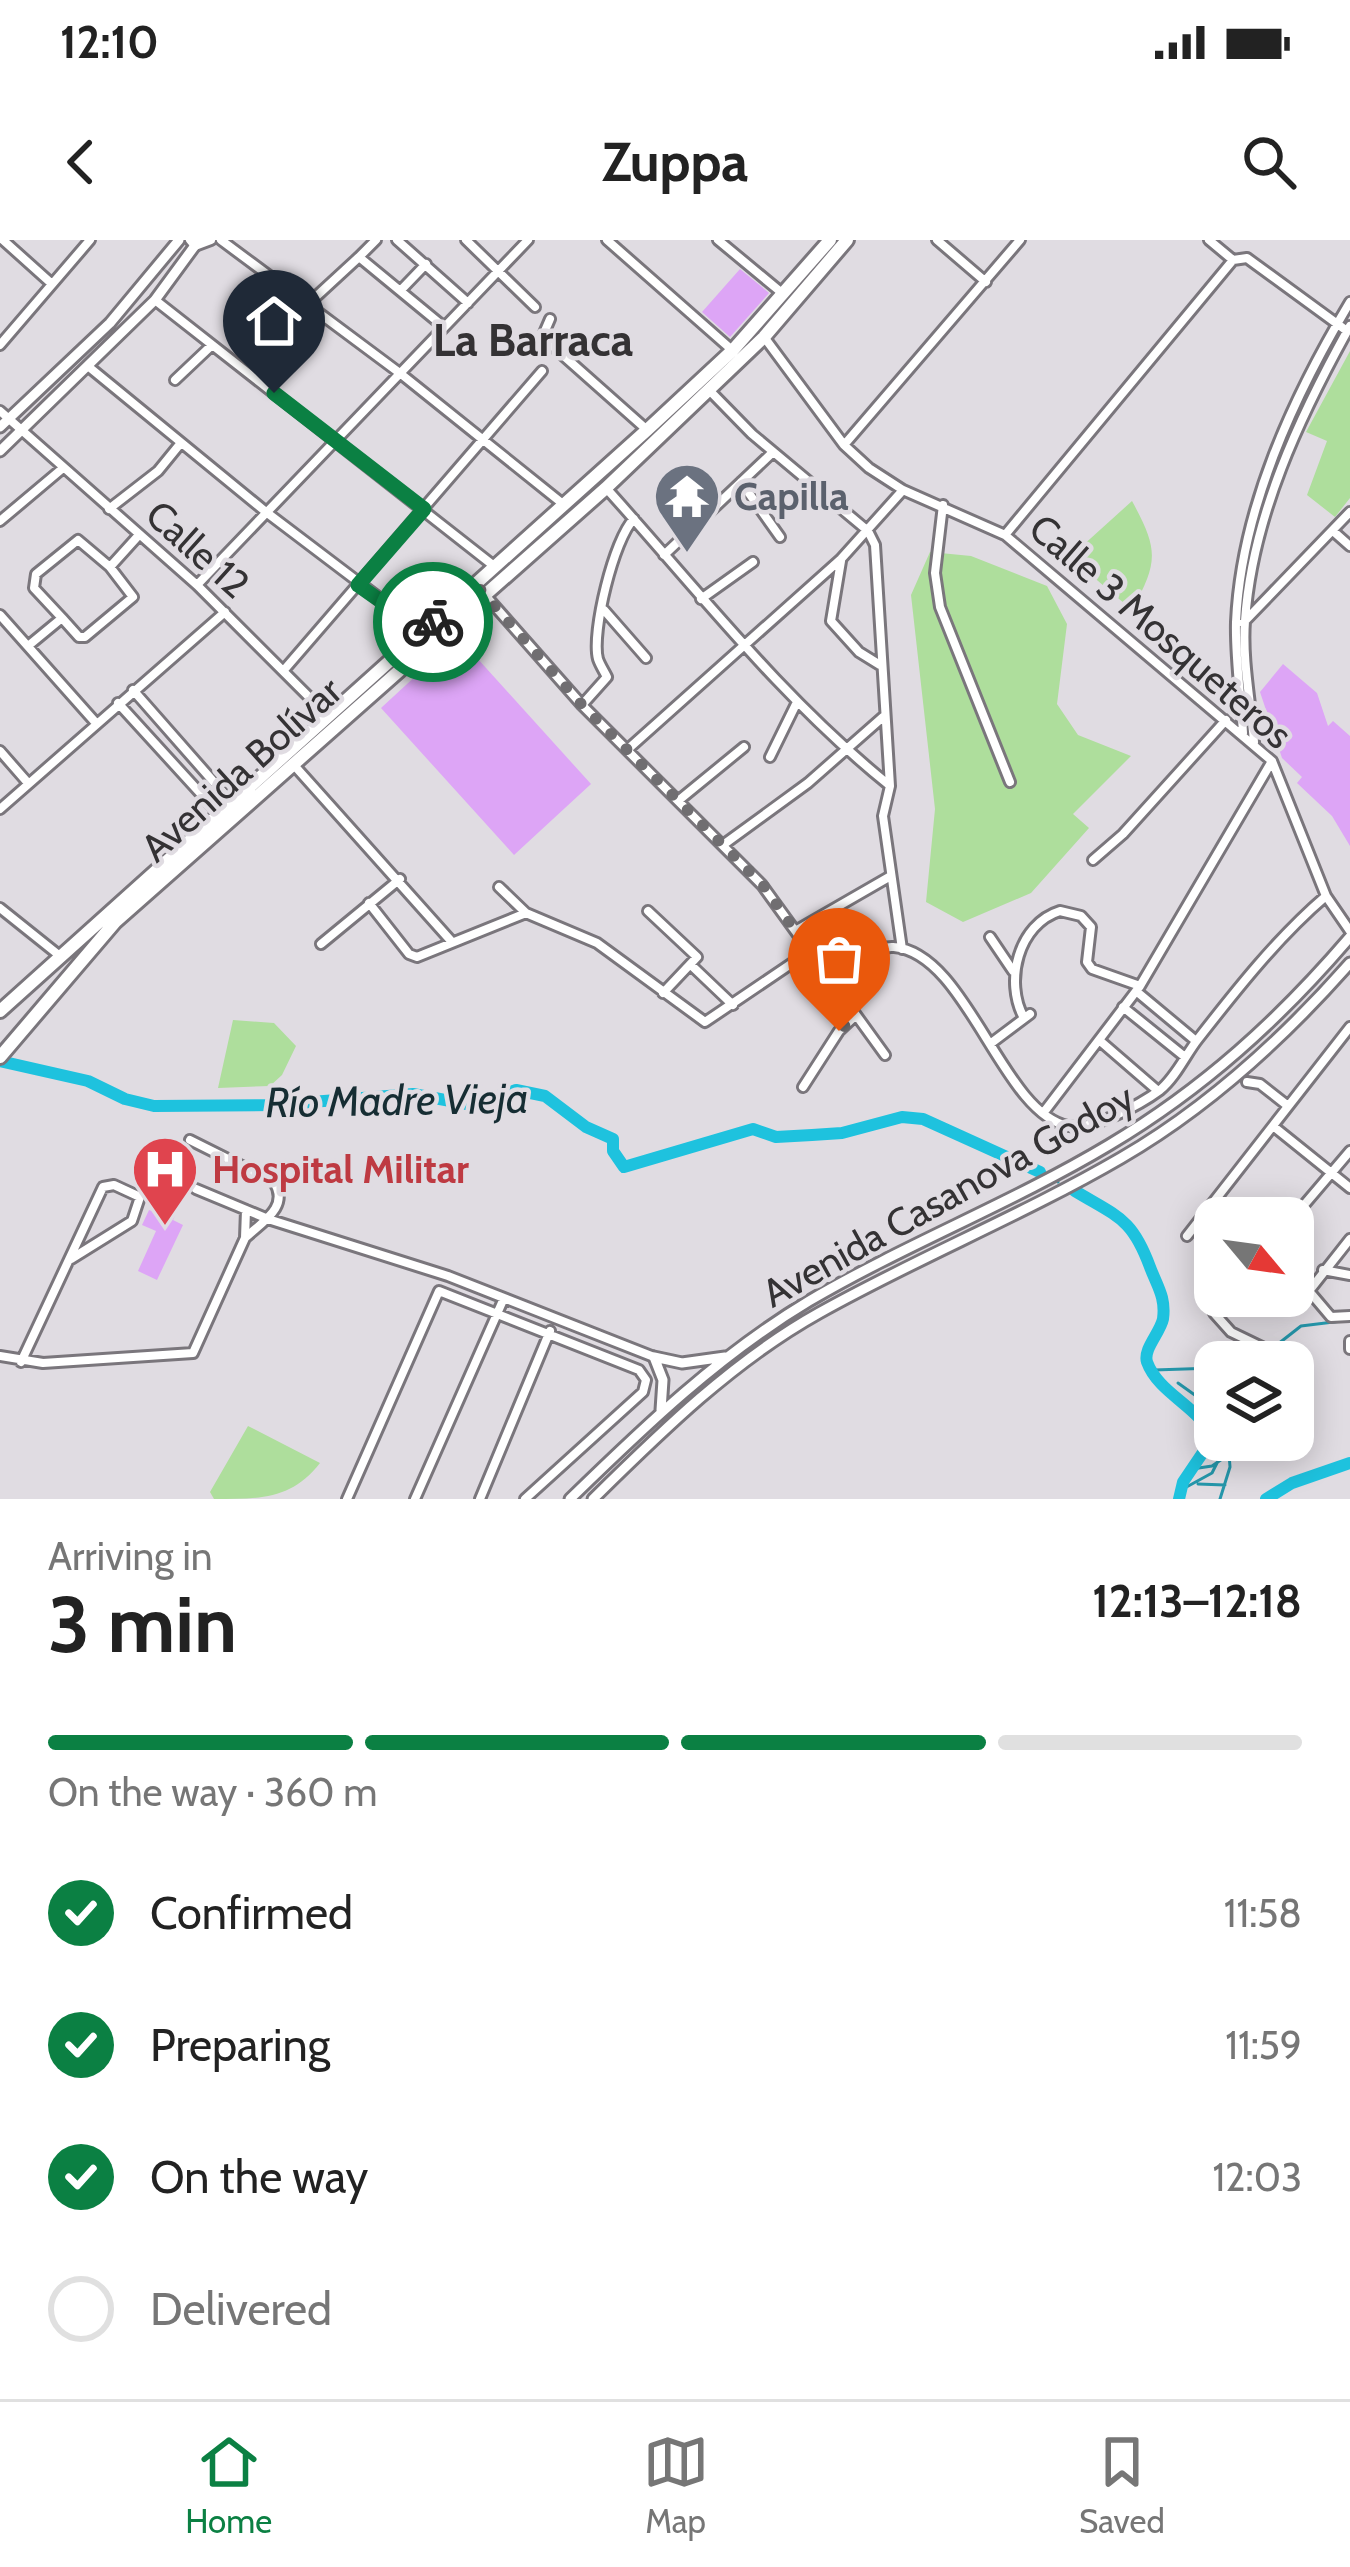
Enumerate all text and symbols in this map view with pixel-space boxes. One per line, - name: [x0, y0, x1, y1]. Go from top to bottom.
- text: 12:10: [60, 15, 159, 69]
- icon: back: [48, 129, 114, 195]
- text: Zuppa: [602, 129, 748, 195]
- icon: search: [1236, 129, 1302, 195]
- pin: [223, 270, 325, 393]
- icon: home: [241, 288, 307, 354]
- district label: La Barraca: [433, 313, 633, 367]
- temple icon: Capilla: [652, 461, 722, 555]
- place label: Capilla: [734, 472, 849, 520]
- street label: Calle 12: [136, 490, 260, 608]
- street label: Calle 3 Mosqueteros: [1020, 504, 1302, 758]
- courier: [373, 562, 493, 682]
- icon: bike: [400, 589, 466, 655]
- street label: Avenida Bolívar: [131, 666, 352, 871]
- pin: [788, 908, 890, 1031]
- icon: bag: [806, 926, 872, 992]
- water label: Río Madre Vieja: [265, 1072, 529, 1128]
- street label: Avenida Casanova Godoy: [754, 1073, 1142, 1317]
- hospital icon: Hospital Militar: [130, 1134, 200, 1228]
- place label: Hospital Militar: [212, 1145, 469, 1193]
- north arrow: [1194, 1197, 1314, 1317]
- map controls: [1194, 1197, 1314, 1461]
- button: layers: [1194, 1341, 1314, 1461]
- text: Arriving in: [48, 1532, 212, 1580]
- text: 12:13–12:18: [1092, 1574, 1302, 1628]
- text: 3 min: [48, 1577, 237, 1672]
- text: On the way · 360 m: [48, 1768, 377, 1816]
- icon: check: [48, 1880, 114, 1946]
- text: Confirmed: [150, 1886, 353, 1940]
- text: 11:58: [1224, 1889, 1302, 1937]
- icon: check: [48, 2012, 114, 2078]
- text: Preparing: [150, 2018, 330, 2072]
- text: 11:59: [1225, 2021, 1302, 2069]
- icon: check: [48, 2144, 114, 2210]
- text: On the way: [150, 2150, 368, 2204]
- text: 12:03: [1212, 2153, 1302, 2201]
- text: Delivered: [150, 2282, 332, 2336]
- tab: Home: [185, 2429, 272, 2541]
- tab: Map: [643, 2429, 709, 2541]
- tab: Saved: [1079, 2429, 1165, 2541]

